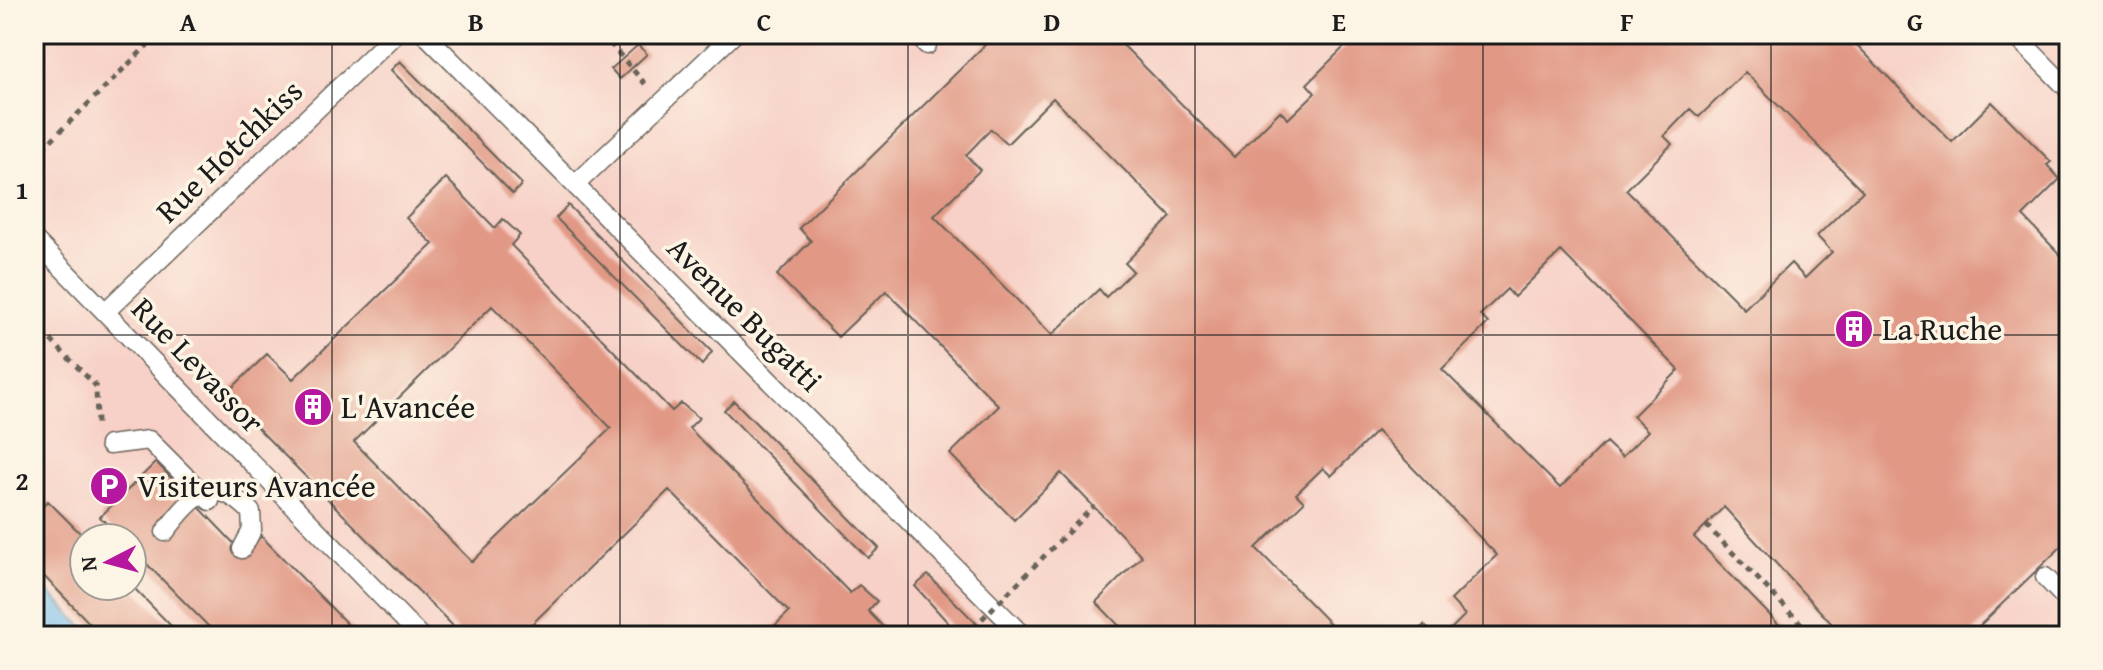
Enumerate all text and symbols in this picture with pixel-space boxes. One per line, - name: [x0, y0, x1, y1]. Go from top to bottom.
- text: A: [180, 2, 197, 41]
- text: B: [468, 2, 484, 41]
- text: C: [757, 2, 771, 41]
- text: D: [1044, 2, 1060, 41]
- text: E: [1332, 2, 1346, 41]
- text: F: [1620, 2, 1634, 41]
- text: G: [1907, 2, 1923, 41]
- street label: Rue Hotchkiss: [144, 68, 313, 233]
- text: 1: [15, 170, 29, 209]
- street label: Avenue Bugatti: [657, 225, 834, 402]
- street label: Rue Levassor: [121, 286, 276, 443]
- place label: La Ruche: [1882, 305, 2002, 352]
- building icon: La Ruche: [1833, 308, 1875, 350]
- place label: L'Avancée: [341, 383, 475, 430]
- building icon: L'Avancée: [292, 386, 334, 428]
- text: 2: [15, 461, 29, 500]
- place label: Visiteurs Avancée: [137, 462, 376, 509]
- parking icon: Visiteurs Avancée: [88, 465, 130, 507]
- north arrow: [68, 522, 148, 602]
- text: N: [71, 555, 105, 573]

